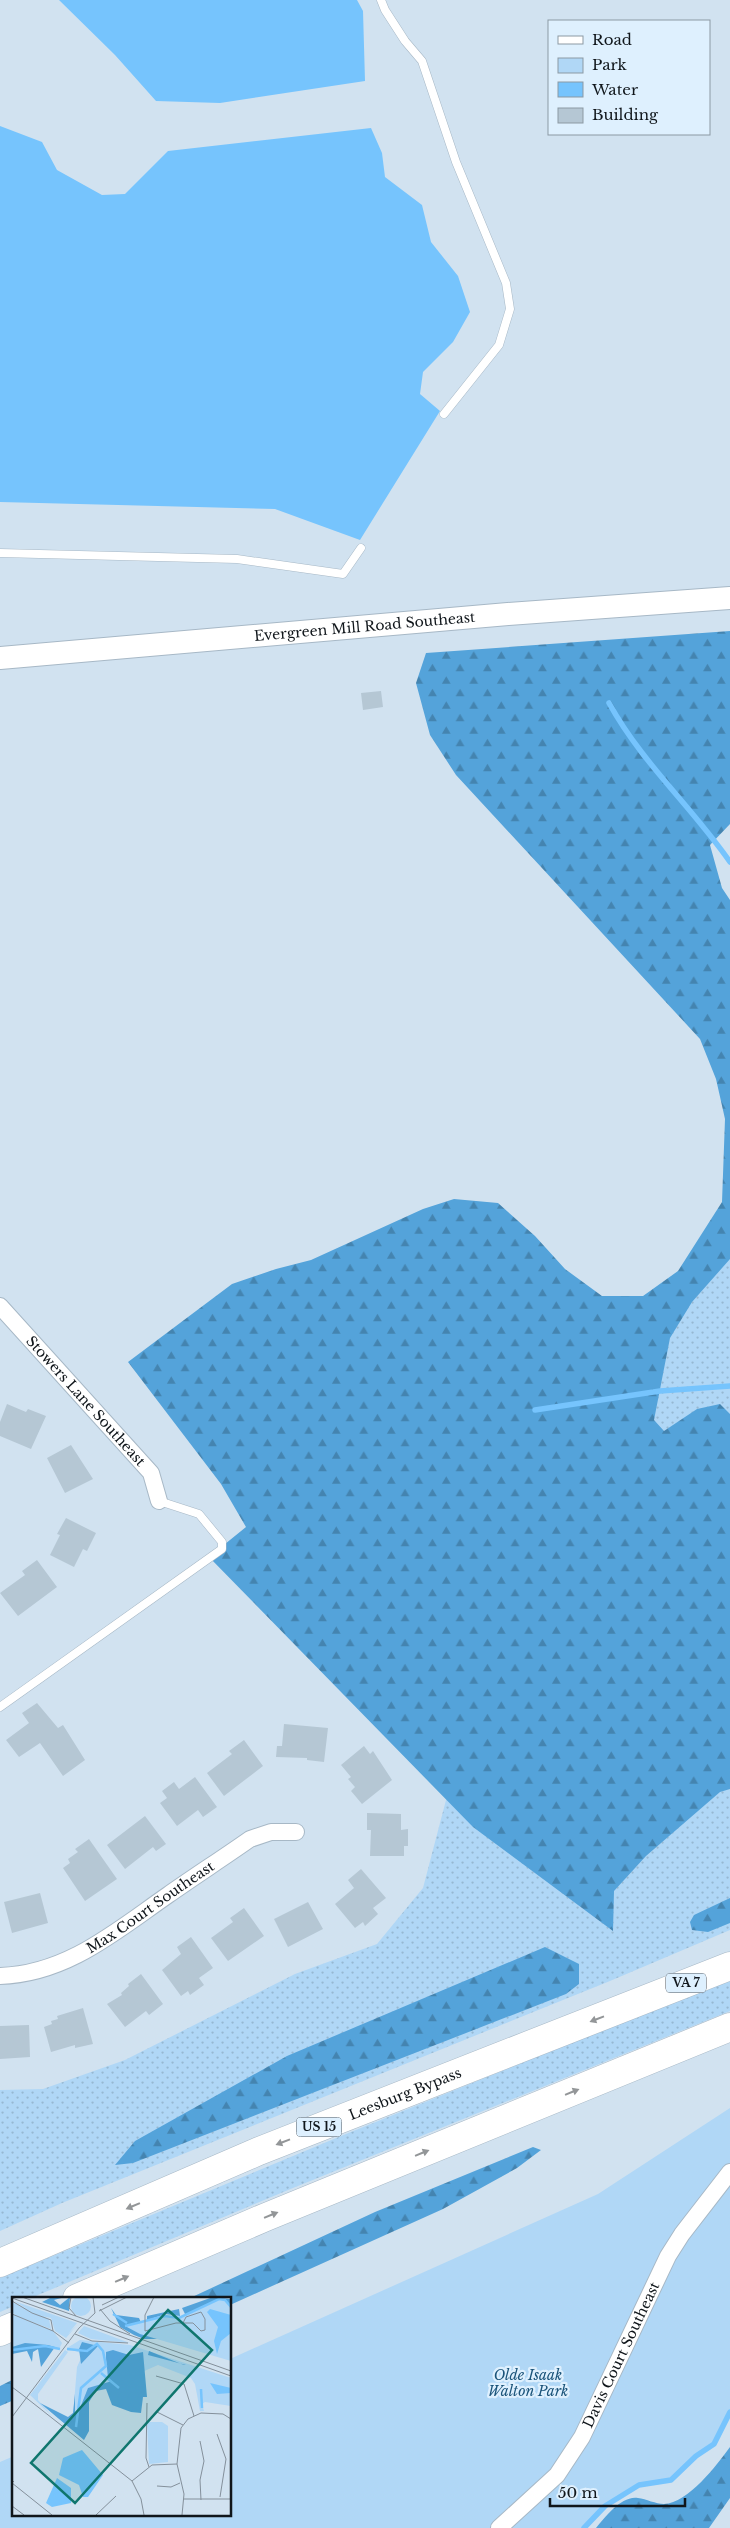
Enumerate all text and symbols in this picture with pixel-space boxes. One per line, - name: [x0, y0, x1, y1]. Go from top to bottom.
- legend: [548, 20, 710, 135]
- text: Road: [592, 30, 632, 49]
- text: Park: [592, 55, 628, 74]
- text: Water: [591, 80, 639, 99]
- text: Building: [592, 105, 659, 124]
- street label: Evergreen Mill Road Southeast: [253, 608, 477, 645]
- street label: Stowers Lane Southeast: [22, 1332, 150, 1470]
- street label: Max Court Southeast: [83, 1857, 218, 1957]
- road number: VA 7: [666, 1974, 706, 1992]
- one-way arrow: [590, 2015, 604, 2023]
- street label: Leesburg Bypass: [346, 2063, 464, 2124]
- one-way arrow: [565, 2088, 580, 2096]
- road number: US 15: [296, 2118, 342, 2136]
- one-way arrow: [275, 2138, 290, 2146]
- one-way arrow: [415, 2149, 429, 2157]
- one-way arrow: [126, 2202, 140, 2210]
- one-way arrow: [264, 2210, 278, 2218]
- one-way arrow: [115, 2274, 129, 2282]
- street label: Davis Court Southeast: [579, 2278, 664, 2431]
- inset map: [12, 2297, 231, 2516]
- park label: Olde Isaak Walton Park: [488, 2366, 568, 2400]
- scale bar: [550, 2476, 685, 2508]
- text: 50 m: [558, 2483, 598, 2502]

